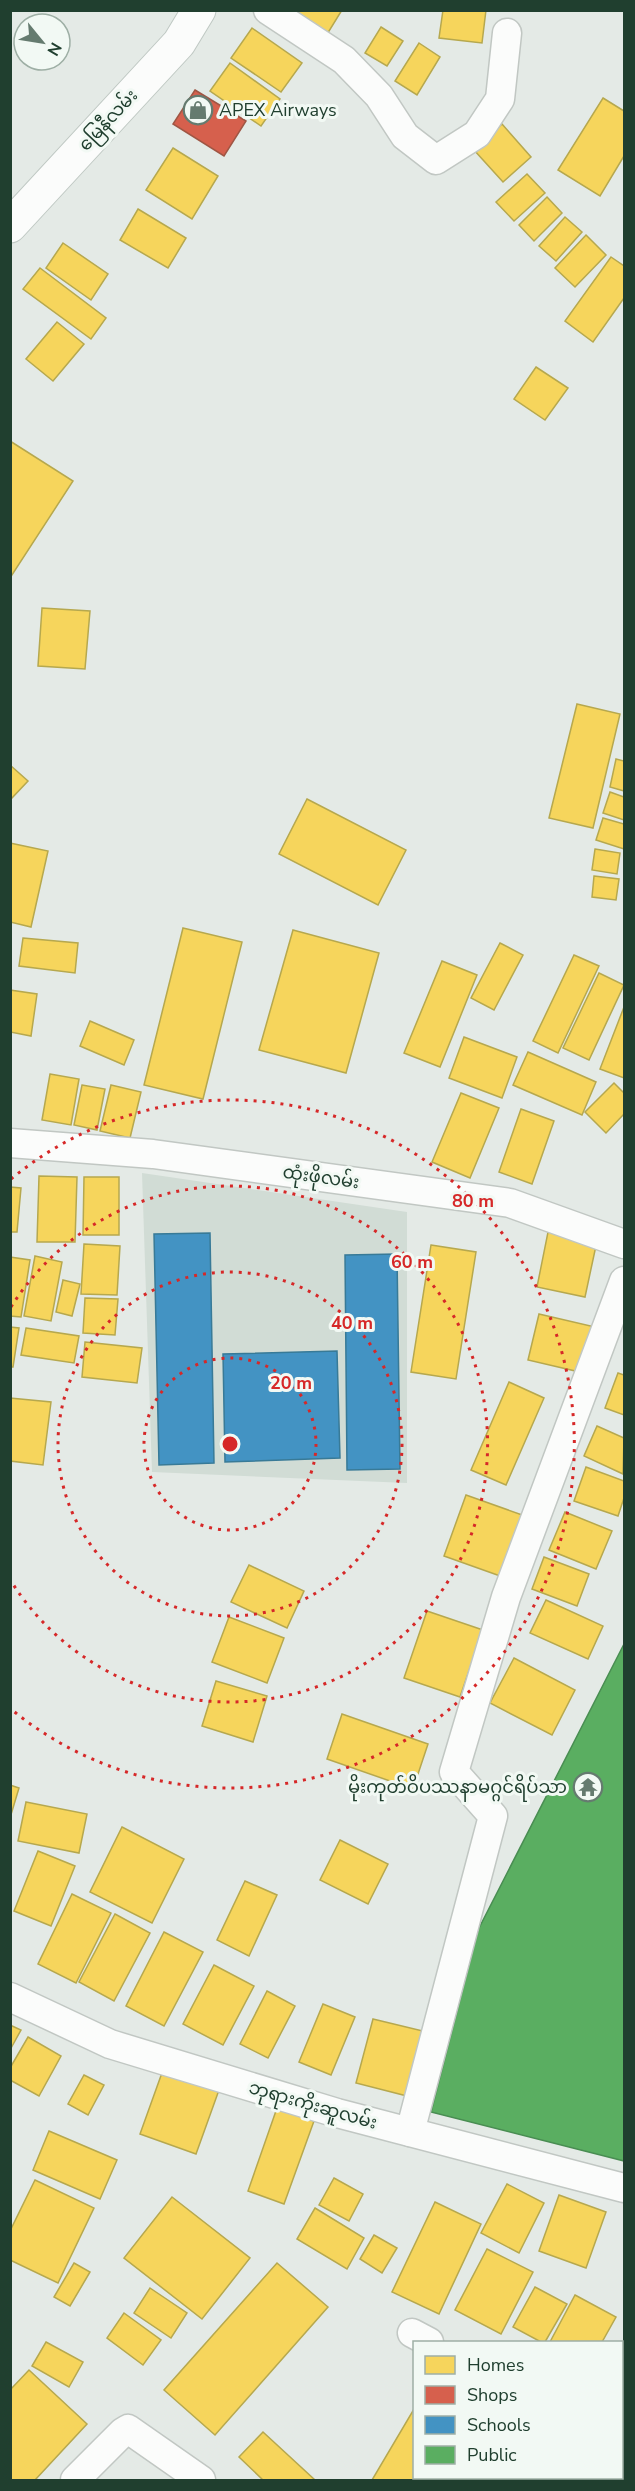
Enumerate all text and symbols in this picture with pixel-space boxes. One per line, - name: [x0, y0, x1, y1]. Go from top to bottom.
- north arrow: [12, 12, 72, 72]
- text: N: [42, 38, 67, 60]
- street label: မြေနီလမ်း: [72, 83, 145, 158]
- shop icon: APEX Airways: [182, 94, 214, 126]
- place label: APEX Airways: [219, 98, 337, 122]
- street label: ထုံးဖိုလမ်း: [281, 1158, 361, 1197]
- text: 80 m: [452, 1189, 494, 1213]
- text: 60 m: [391, 1250, 433, 1274]
- text: 40 m: [331, 1311, 373, 1335]
- text: 20 m: [270, 1371, 312, 1395]
- centre of rings: [220, 1434, 240, 1454]
- temple icon: မိုးကုတ်ဝိပဿနာမဂ္ဂင်ရိပ်သာ: [572, 1771, 604, 1803]
- place label: မိုးကုတ်ဝိပဿနာမဂ္ဂင်ရိပ်သာ: [348, 1773, 567, 1802]
- street label: ဘုရားကိုးဆူလမ်း: [245, 2073, 381, 2138]
- legend: [413, 2341, 623, 2479]
- text: Homes: [467, 2353, 524, 2377]
- text: Shops: [467, 2383, 517, 2407]
- text: Schools: [467, 2413, 531, 2437]
- text: Public: [467, 2443, 517, 2467]

